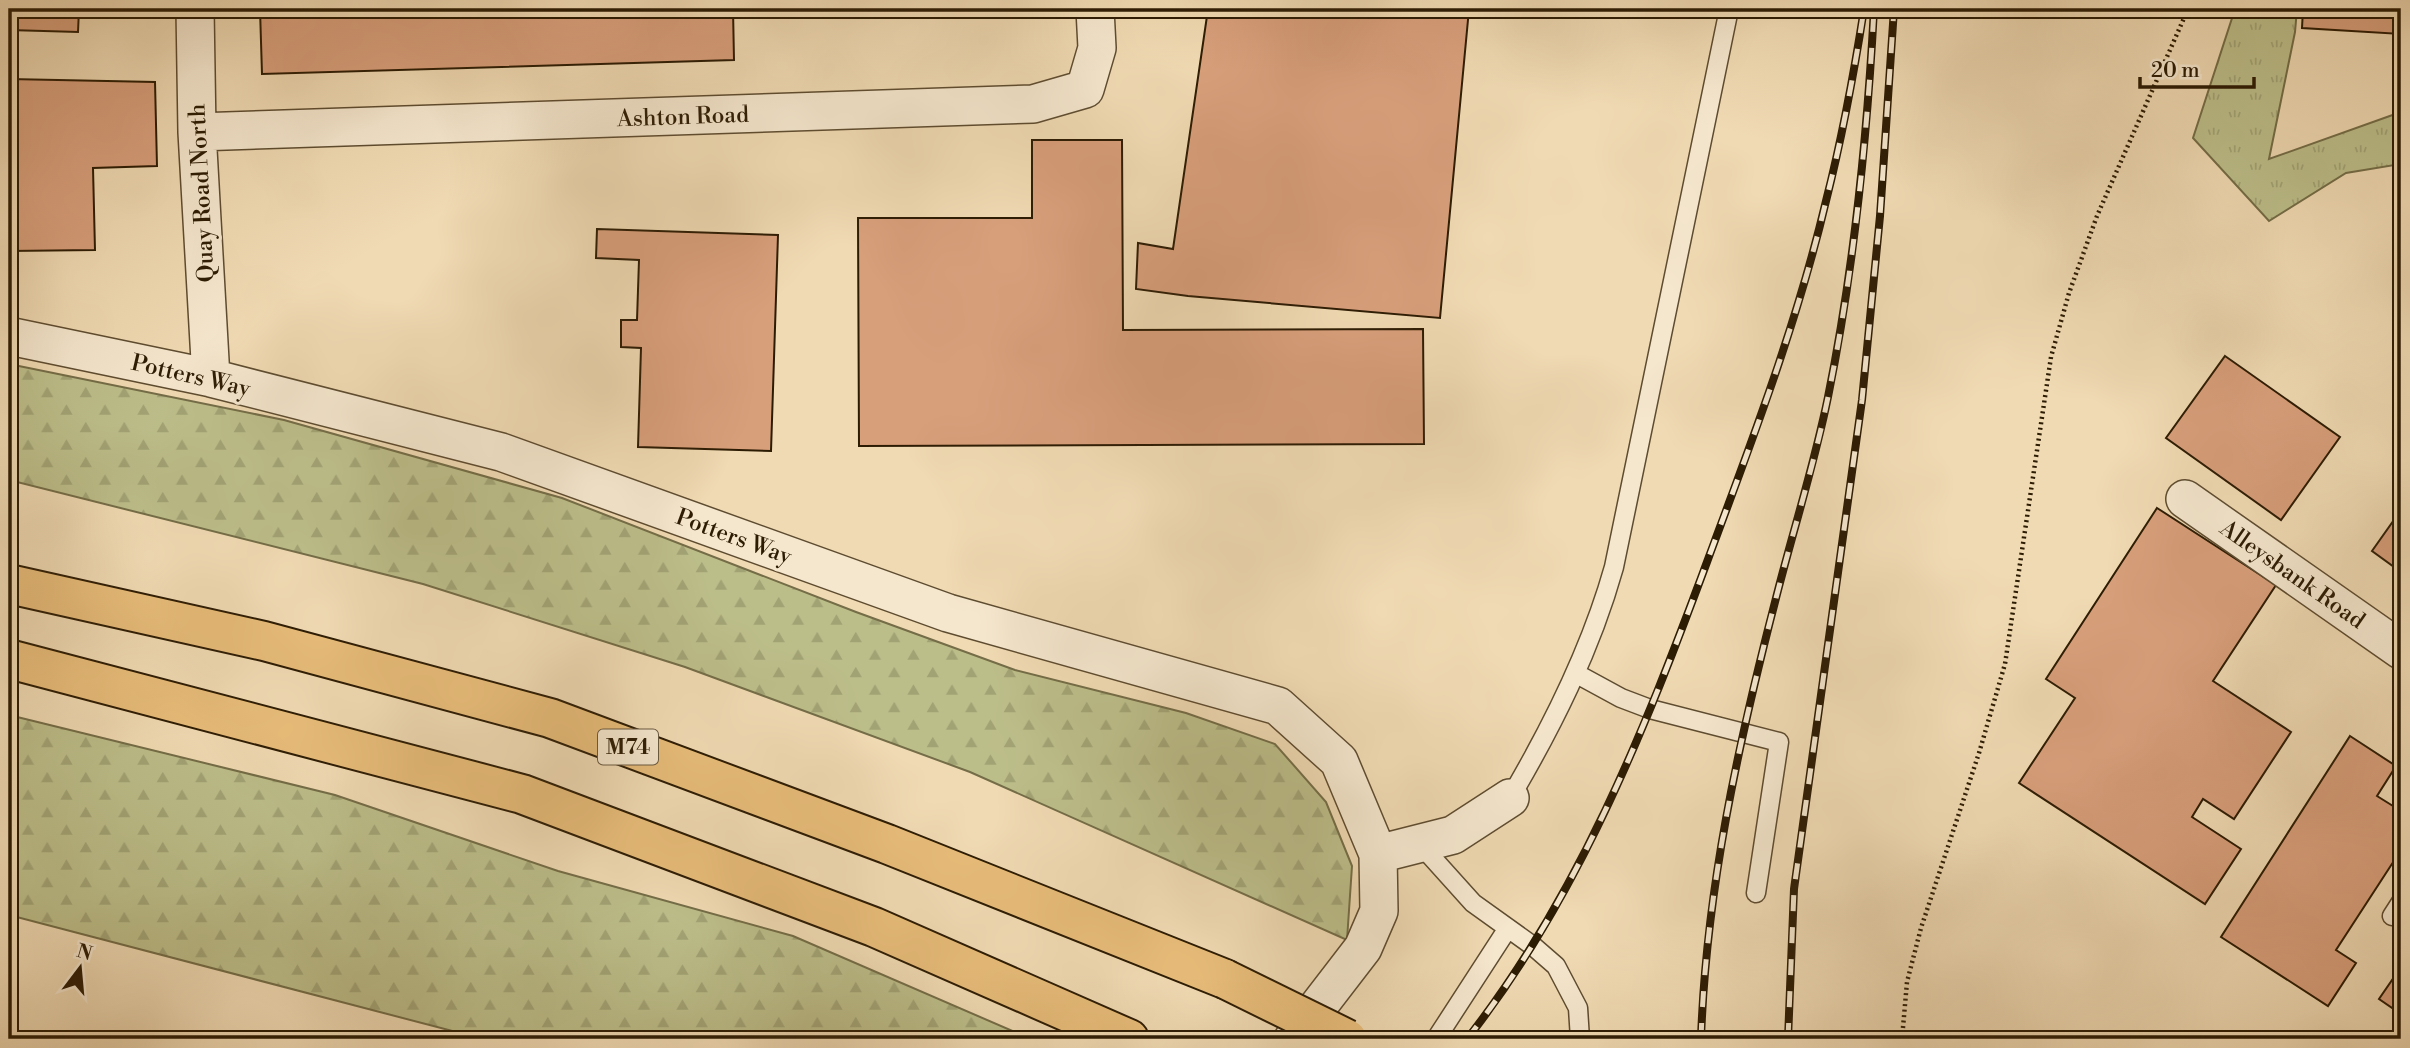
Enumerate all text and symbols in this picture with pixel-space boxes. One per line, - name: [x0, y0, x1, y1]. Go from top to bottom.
- scale bar: [2140, 46, 2254, 90]
- text: 20 m: [2151, 58, 2200, 84]
- street label: Ashton Road: [616, 101, 750, 133]
- street label: Quay Road North: [183, 103, 221, 283]
- street label: Potters Way: [128, 349, 254, 403]
- street label: Potters Way: [672, 503, 796, 571]
- street label: Alleysbank Road: [2214, 514, 2370, 635]
- road number: M74: [598, 730, 658, 764]
- north arrow: [46, 932, 116, 1002]
- text: N: [74, 939, 95, 966]

